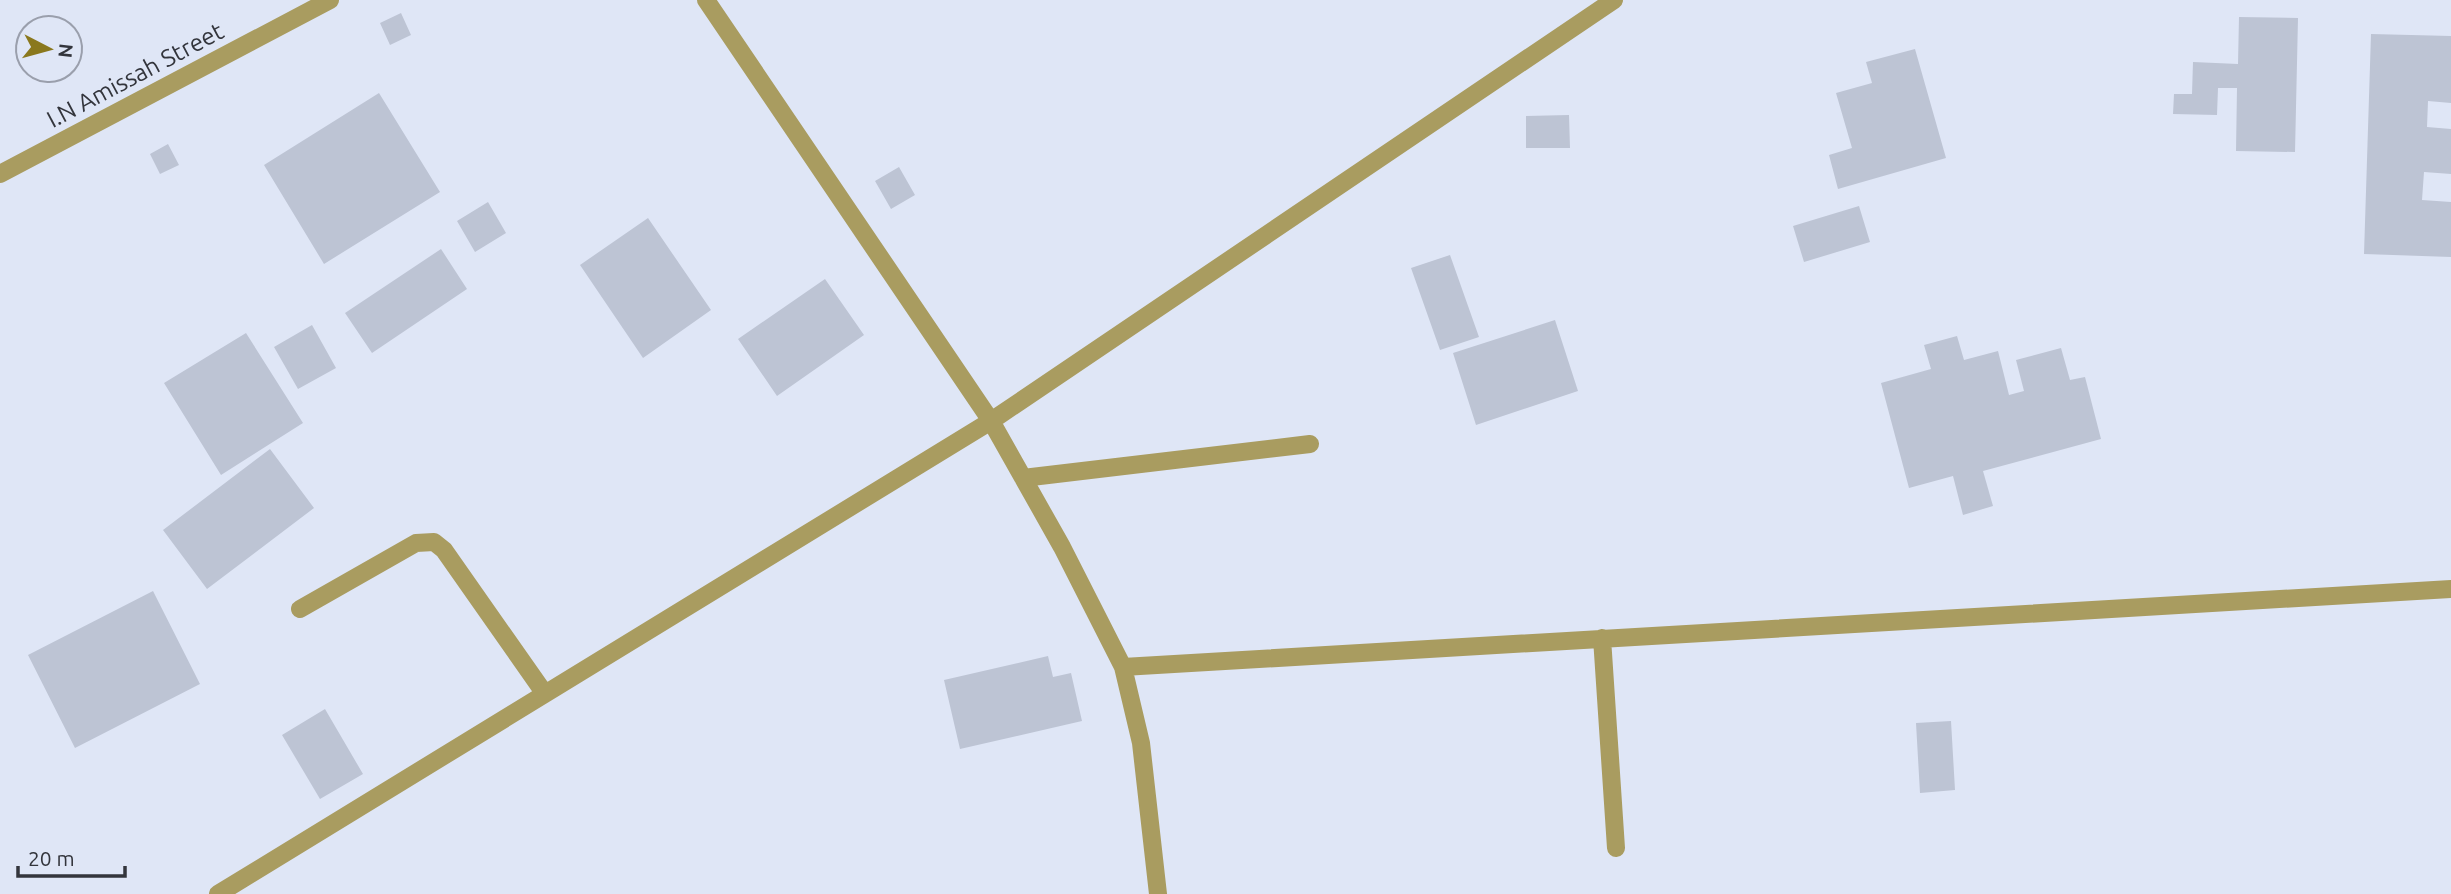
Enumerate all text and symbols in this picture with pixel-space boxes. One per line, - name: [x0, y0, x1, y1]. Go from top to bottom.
- north arrow: [14, 14, 84, 84]
- street label: I.N Amissah Street: [42, 16, 228, 134]
- scale bar: [18, 834, 124, 878]
- text: 20 m: [28, 846, 75, 870]

